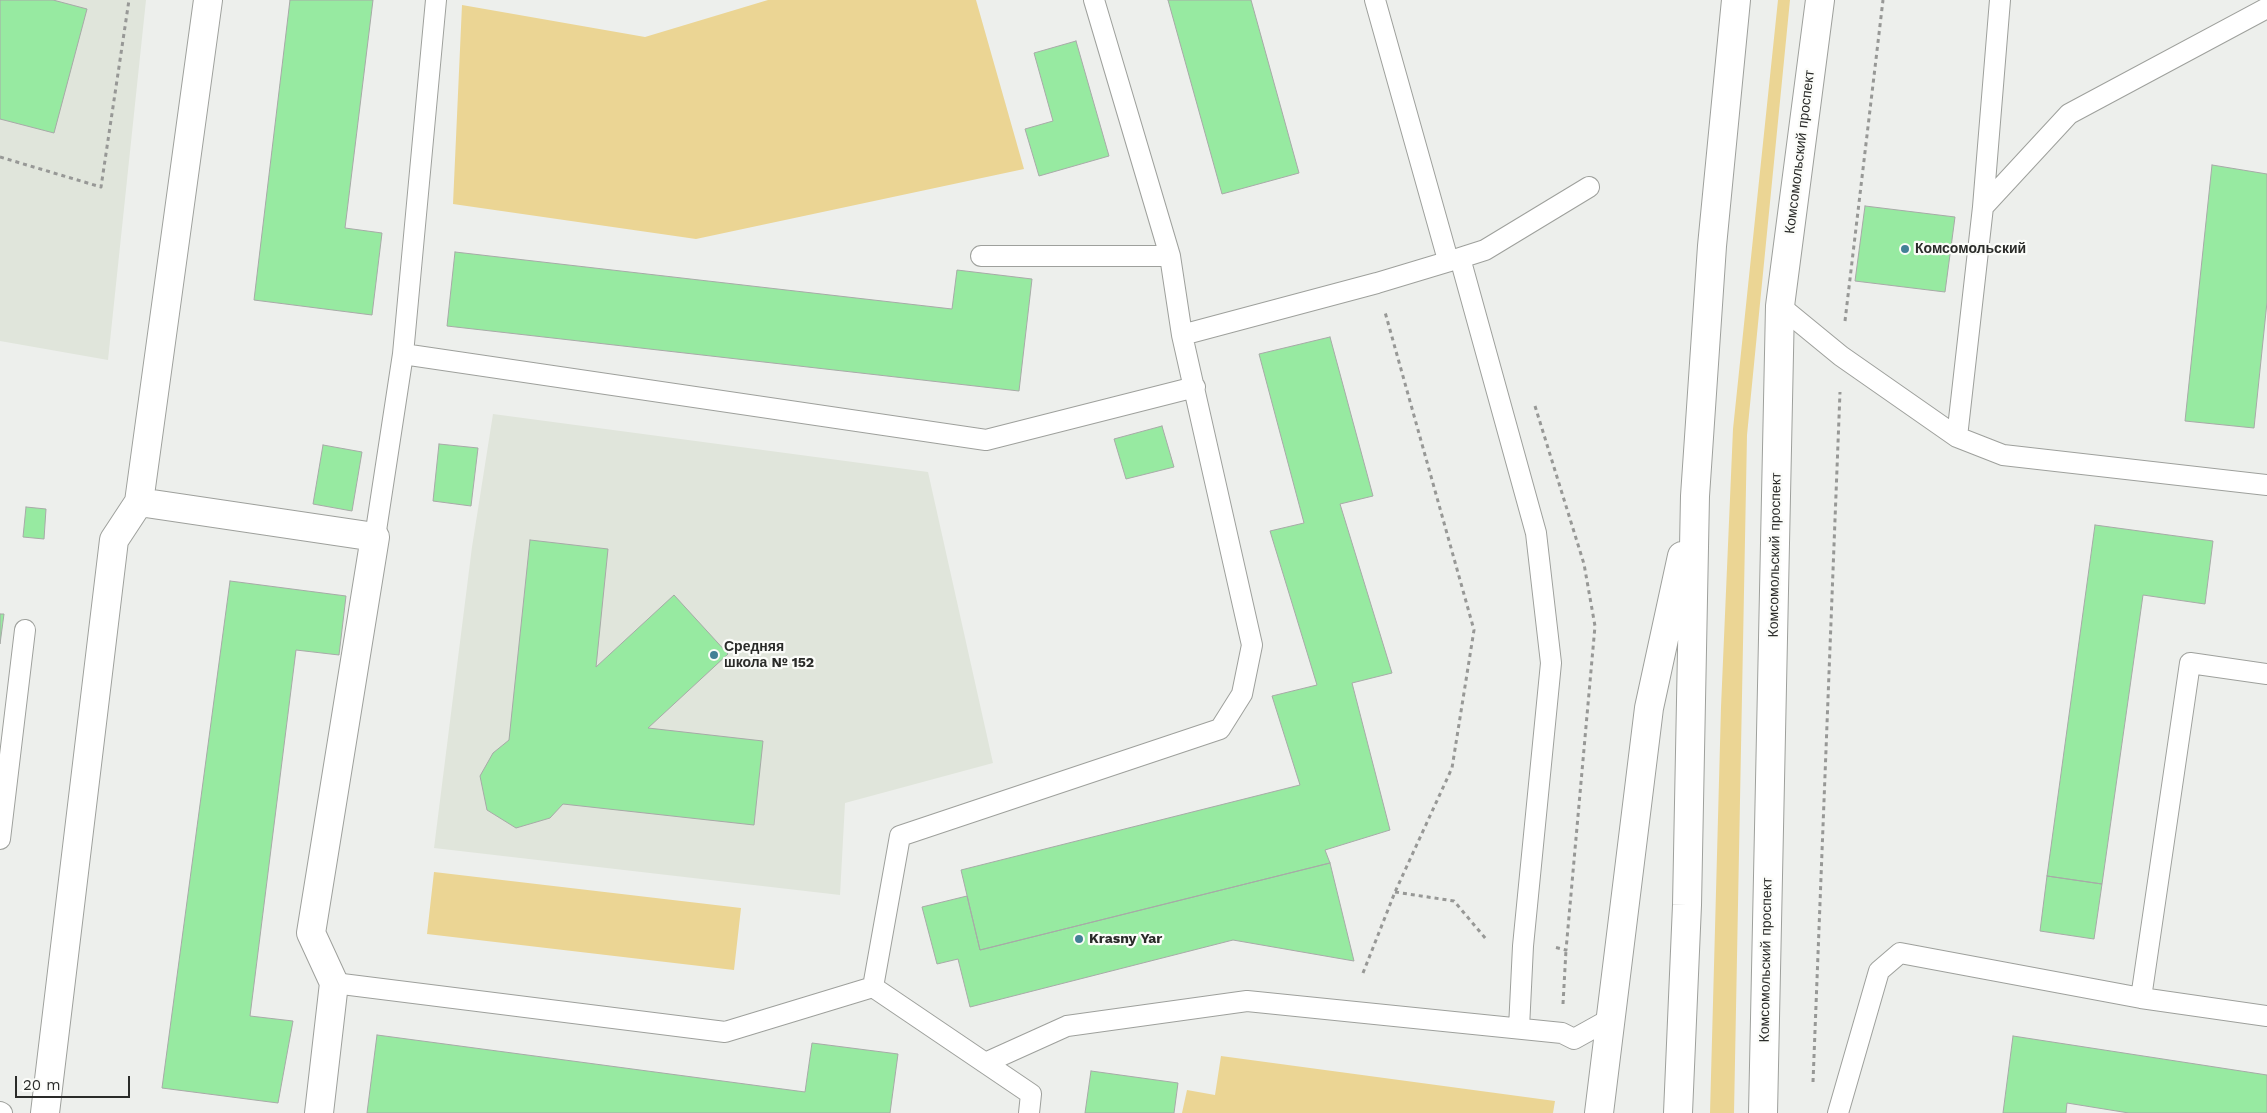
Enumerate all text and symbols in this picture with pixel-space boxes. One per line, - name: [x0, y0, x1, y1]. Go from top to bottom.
- street label: Комсомольский проспект: [1782, 69, 1818, 235]
- place label: Комсомольский: [1915, 241, 2026, 257]
- marker: Комсомольский: [1899, 243, 1911, 255]
- street label: Комсомольский проспект: [1765, 472, 1785, 638]
- place label: Средняя школа № 152: [724, 639, 814, 672]
- marker: Средняя школа № 152: [708, 649, 720, 661]
- street label: Комсомольский проспект: [1756, 877, 1776, 1043]
- place label: Krasny Yar: [1089, 931, 1162, 947]
- marker: Krasny Yar: [1073, 933, 1085, 945]
- scale bar: [18, 1066, 132, 1098]
- text: 20 m: [23, 1076, 61, 1094]

